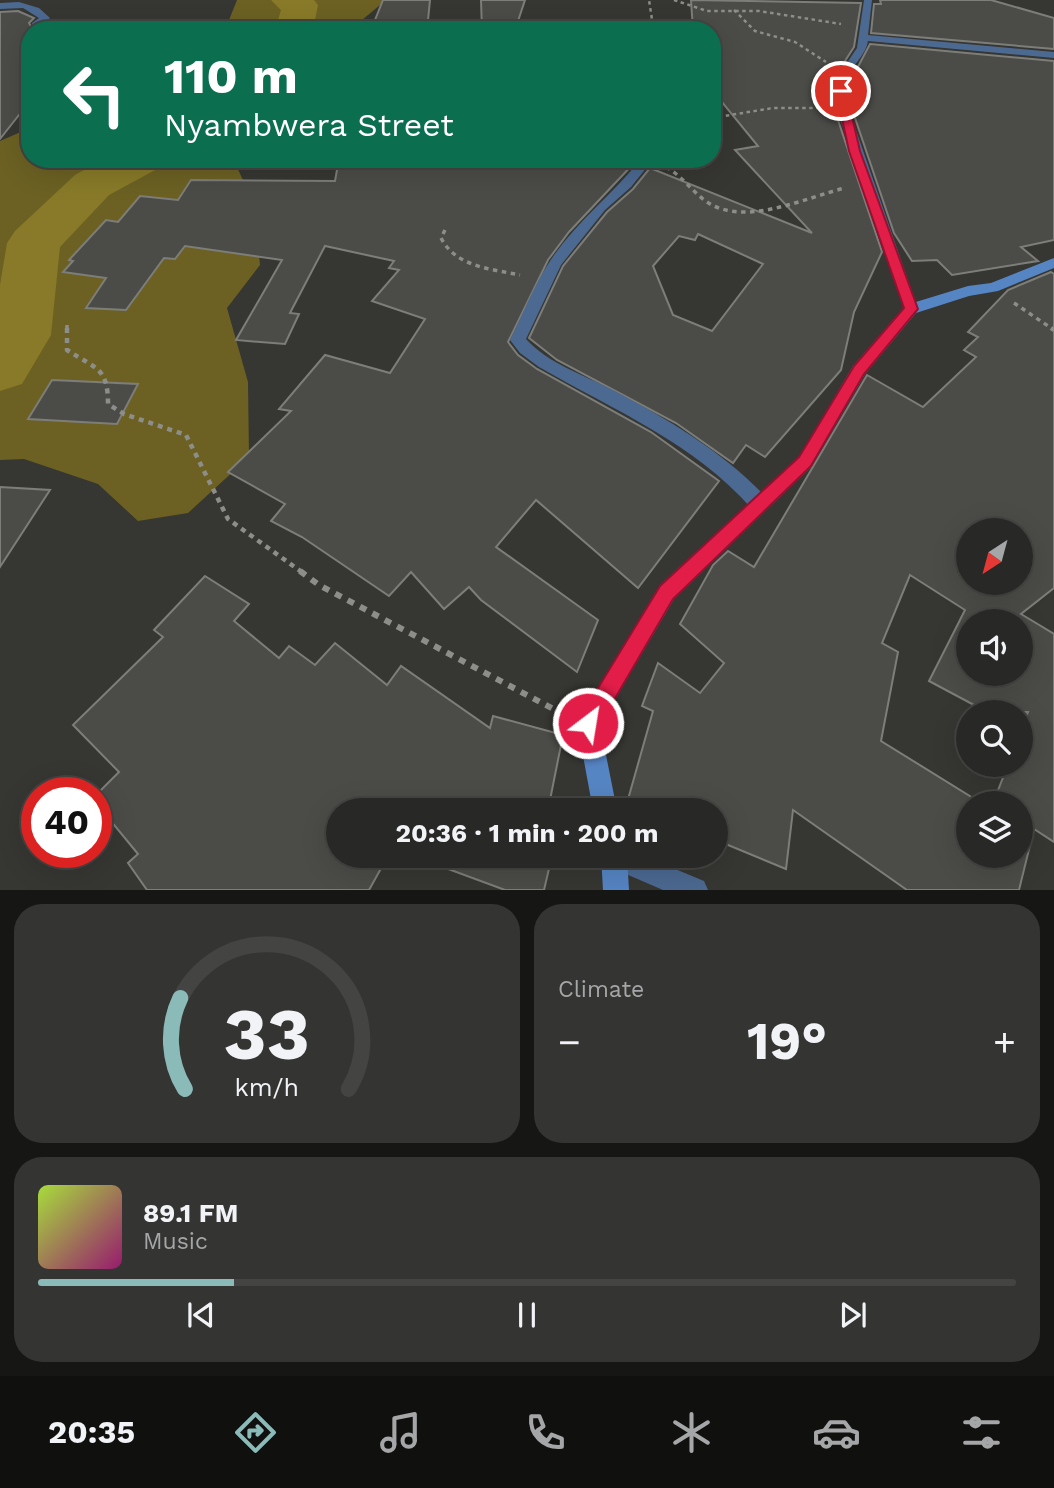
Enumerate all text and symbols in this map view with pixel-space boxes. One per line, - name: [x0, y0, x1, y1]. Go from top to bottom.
- text: 110 m: [164, 47, 298, 105]
- icon: left: [49, 49, 140, 140]
- pin: [811, 61, 871, 121]
- icon: arrive: [822, 72, 860, 110]
- text: Nyambwera Street: [164, 106, 454, 144]
- north arrow: [956, 518, 1032, 595]
- map controls: [956, 518, 1033, 868]
- button: sound: [956, 609, 1033, 686]
- position arrow: [551, 686, 625, 760]
- button: search: [956, 700, 1033, 777]
- speed limit sign: 40: [21, 777, 112, 868]
- button: layers: [956, 791, 1033, 868]
- text: 20:36 · 1 min · 200 m: [396, 818, 659, 848]
- text: Climate: [558, 976, 644, 1003]
- text: 33: [224, 992, 310, 1078]
- text: 19°: [747, 1011, 827, 1072]
- text: −: [558, 1020, 581, 1064]
- text: +: [993, 1020, 1016, 1064]
- text: km/h: [235, 1073, 299, 1102]
- text: 89.1 FM: [143, 1198, 238, 1228]
- text: Music: [143, 1228, 208, 1255]
- icon: previous: [182, 1296, 220, 1334]
- icon: pause: [508, 1296, 546, 1334]
- icon: next: [834, 1296, 872, 1334]
- icon: directions: [231, 1408, 280, 1457]
- icon: music: [376, 1408, 425, 1457]
- icon: phone: [521, 1408, 570, 1457]
- icon: climate: [667, 1408, 716, 1457]
- icon: car: [812, 1408, 861, 1457]
- icon: filters: [957, 1408, 1006, 1457]
- text: 20:35: [48, 1413, 135, 1451]

